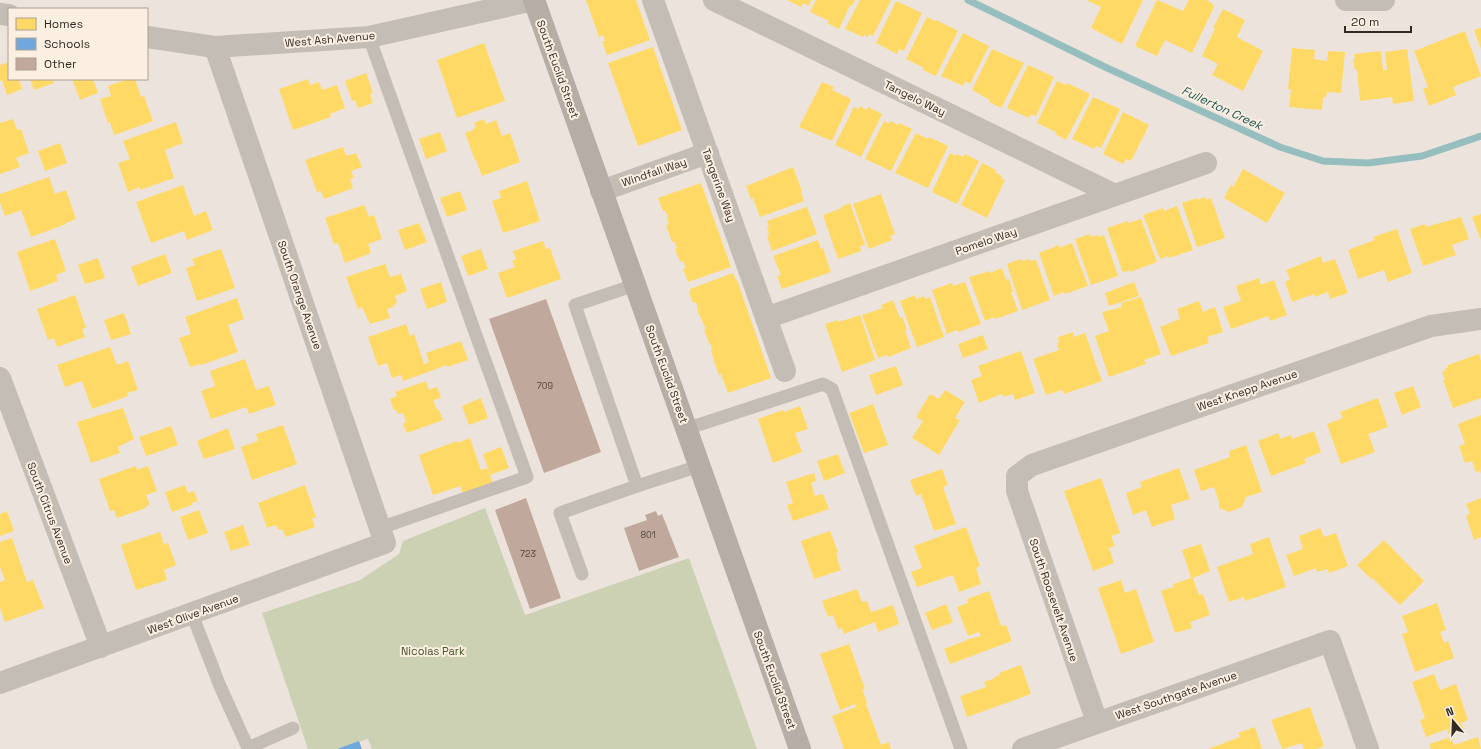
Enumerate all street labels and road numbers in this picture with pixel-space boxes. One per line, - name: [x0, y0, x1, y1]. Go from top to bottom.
- street label: South Euclid Street: [534, 18, 582, 120]
- street label: West Ash Avenue: [284, 28, 376, 50]
- street label: Tangelo Way: [882, 77, 948, 119]
- street label: Tangerine Way: [699, 146, 739, 224]
- street label: Windfall Way: [620, 154, 688, 190]
- street label: Pomelo Way: [954, 224, 1018, 258]
- street label: South Orange Avenue: [275, 239, 325, 351]
- street label: South Euclid Street: [643, 323, 691, 425]
- street label: West Knepp Avenue: [1195, 366, 1299, 414]
- street label: South Citrus Avenue: [24, 460, 76, 566]
- street label: South Roosevelt Avenue: [1026, 537, 1082, 663]
- street label: West Olive Avenue: [145, 591, 241, 637]
- street label: South Euclid Street: [751, 629, 799, 731]
- street label: West Southgate Avenue: [1113, 668, 1239, 722]

